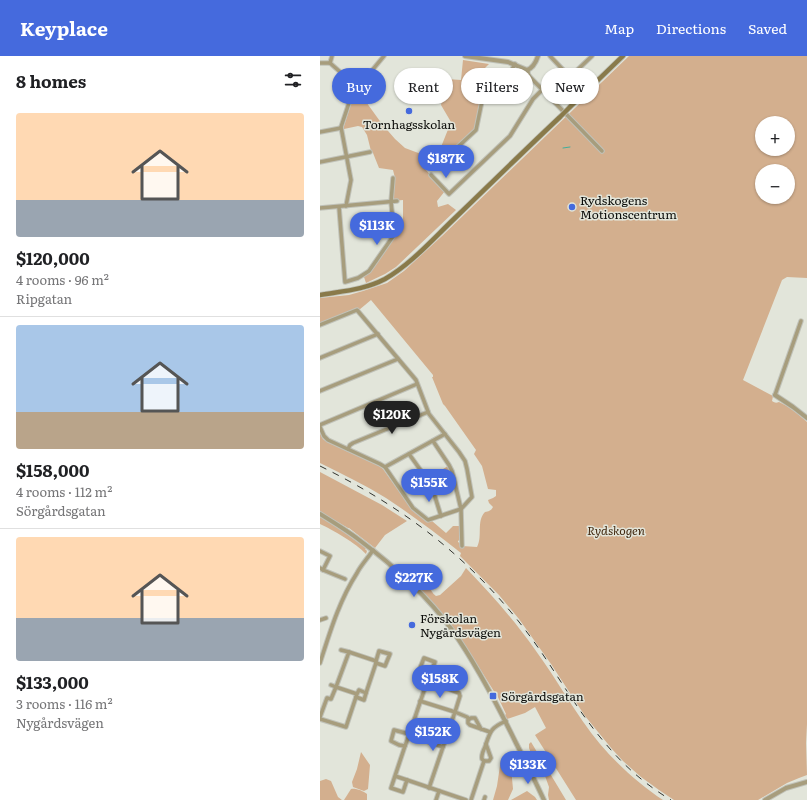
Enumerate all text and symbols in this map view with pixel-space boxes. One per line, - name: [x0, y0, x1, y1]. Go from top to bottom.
- text: Keyplace: [20, 14, 108, 42]
- text: Map: [604, 18, 634, 38]
- text: Directions: [656, 18, 726, 38]
- text: Saved: [748, 18, 787, 38]
- text: 8 homes: [16, 68, 86, 93]
- chip: Buy: [332, 68, 386, 104]
- chip: Rent: [394, 68, 453, 104]
- chip: Filters: [461, 68, 533, 104]
- chip: New: [541, 68, 599, 104]
- icon: filters: [282, 69, 304, 91]
- marker: Tornhagsskolan: [404, 106, 414, 116]
- place label: Tornhagsskolan: [363, 115, 455, 133]
- map controls: [755, 116, 795, 204]
- button: +: [755, 116, 795, 156]
- icon: home: [124, 139, 196, 211]
- pin: $187K: [418, 145, 474, 179]
- text: $187K: [427, 148, 465, 167]
- button: −: [755, 164, 795, 204]
- place label: Rydskogens Motionscentrum: [580, 191, 677, 223]
- marker: Rydskogens Motionscentrum: [567, 202, 577, 212]
- pin: $113K: [349, 212, 405, 246]
- text: $113K: [359, 215, 395, 234]
- text: $120,000: [16, 245, 90, 270]
- text: 4 rooms · 96 m²: [16, 270, 109, 289]
- text: Ripgatan: [16, 289, 72, 308]
- icon: home: [124, 351, 196, 423]
- pin: $120K: [364, 401, 420, 435]
- text: $120K: [373, 404, 411, 423]
- text: $158,000: [16, 457, 89, 482]
- pin: $155K: [401, 469, 457, 503]
- text: $155K: [410, 472, 448, 491]
- text: 4 rooms · 112 m²: [16, 482, 112, 501]
- text: Sörgårdsgatan: [16, 501, 106, 520]
- park label: Rydskogen: [587, 521, 645, 539]
- icon: home: [124, 563, 196, 635]
- pin: $227K: [386, 564, 442, 598]
- text: $227K: [395, 567, 433, 586]
- place label: Förskolan Nygårdsvägen: [420, 609, 501, 641]
- marker: Förskolan Nygårdsvägen: [407, 620, 417, 630]
- pin: $158K: [412, 665, 468, 699]
- text: $158K: [421, 668, 459, 687]
- text: $133,000: [16, 669, 89, 694]
- place label: Sörgårdsgatan: [501, 687, 584, 705]
- marker: Sörgårdsgatan: [488, 691, 498, 701]
- text: 3 rooms · 116 m²: [16, 694, 113, 713]
- text: Nygårdsvägen: [16, 713, 104, 732]
- pin: $152K: [405, 718, 461, 752]
- text: $152K: [414, 721, 452, 740]
- pin: $133K: [500, 751, 556, 785]
- text: $133K: [509, 754, 547, 773]

